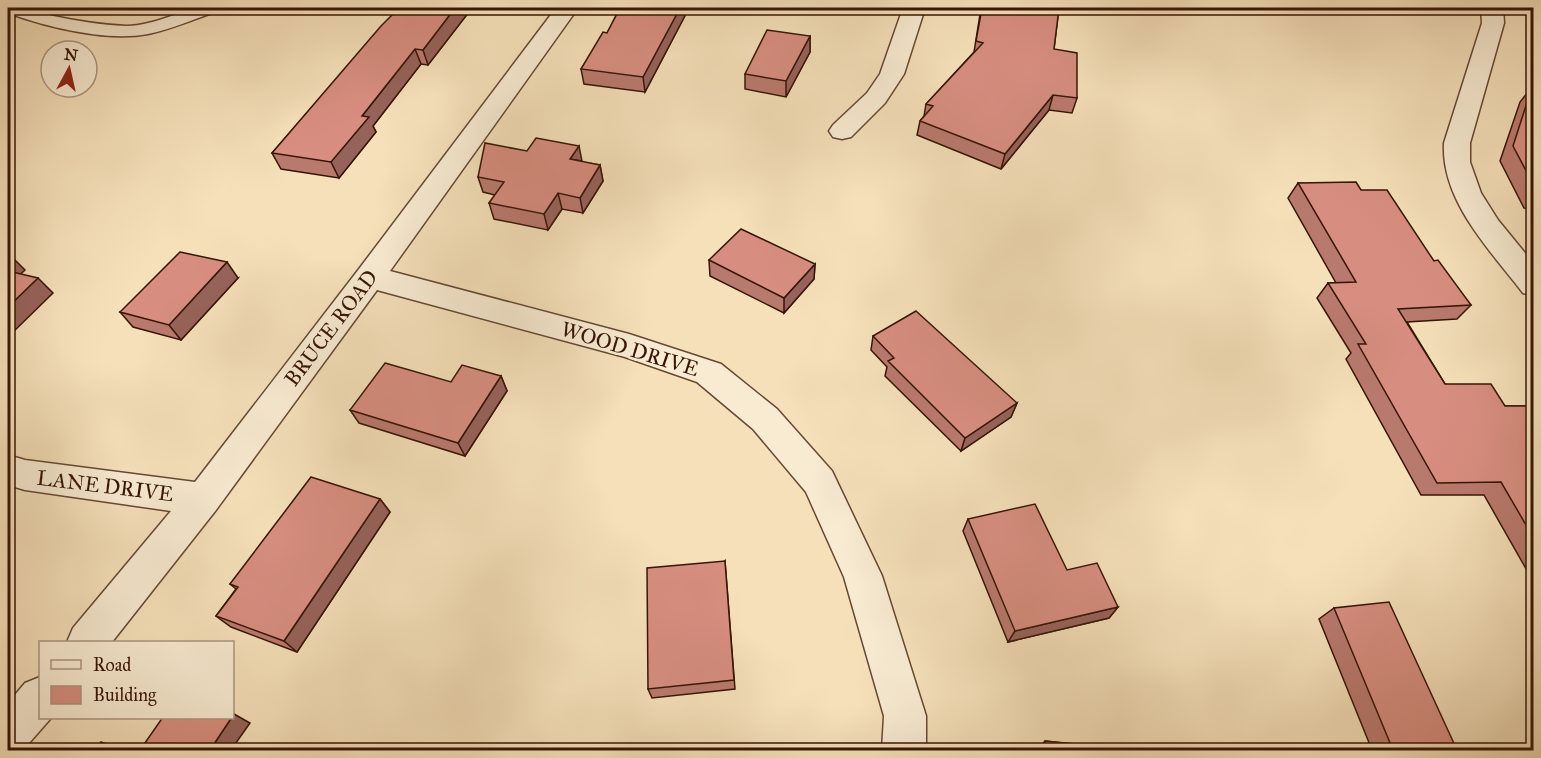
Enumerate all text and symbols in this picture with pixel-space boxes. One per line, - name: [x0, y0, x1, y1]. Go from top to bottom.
- north arrow: [39, 39, 99, 99]
- text: N: [63, 44, 79, 65]
- street label: BRUCE ROAD: [279, 265, 383, 391]
- street label: WOOD DRIVE: [558, 316, 702, 382]
- street label: LANE DRIVE: [35, 465, 175, 507]
- legend: [39, 641, 234, 719]
- text: Road: [93, 654, 131, 676]
- text: Building: [93, 684, 157, 707]

